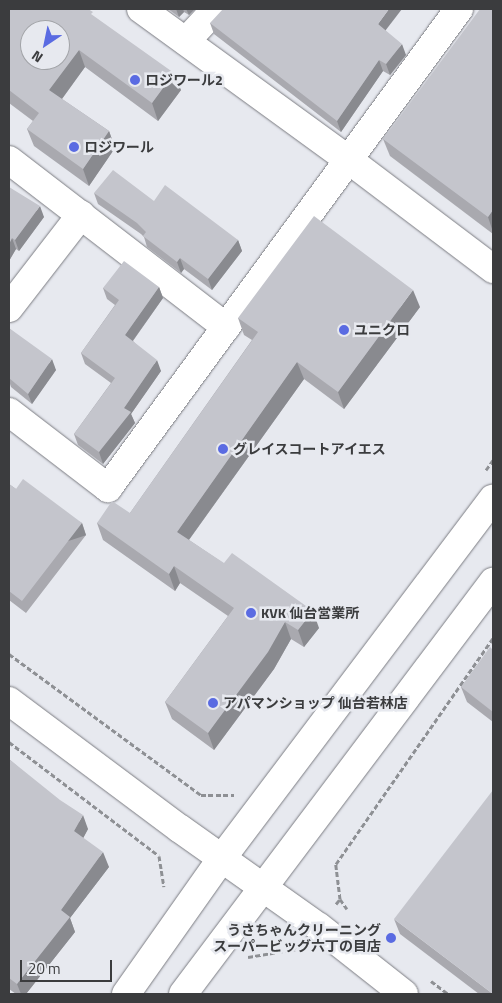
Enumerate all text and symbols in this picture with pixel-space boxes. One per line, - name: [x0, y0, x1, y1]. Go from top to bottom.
- north arrow: [20, 20, 70, 70]
- text: N: [27, 46, 47, 68]
- place label: ロジワール2: [145, 72, 223, 88]
- marker: ロジワール2: [129, 74, 141, 86]
- place label: ロジワール: [84, 139, 154, 155]
- marker: ロジワール: [68, 141, 80, 153]
- place label: ユニクロ: [354, 322, 410, 338]
- marker: ユニクロ: [338, 324, 350, 336]
- place label: グレイスコートアイエス: [233, 441, 387, 457]
- marker: グレイスコートアイエス: [217, 443, 229, 455]
- place label: KVK 仙台営業所: [261, 605, 359, 621]
- marker: KVK 仙台営業所: [245, 607, 257, 619]
- place label: アパマンショップ 仙台若林店: [223, 695, 408, 711]
- marker: アパマンショップ 仙台若林店: [207, 697, 219, 709]
- place label: うさちゃんクリーニング スーパービッグ六丁の目店: [213, 922, 381, 954]
- marker: うさちゃんクリーニング スーパービッグ六丁の目店: [385, 932, 397, 944]
- scale bar: [22, 950, 115, 982]
- text: 20 m: [28, 957, 61, 980]

